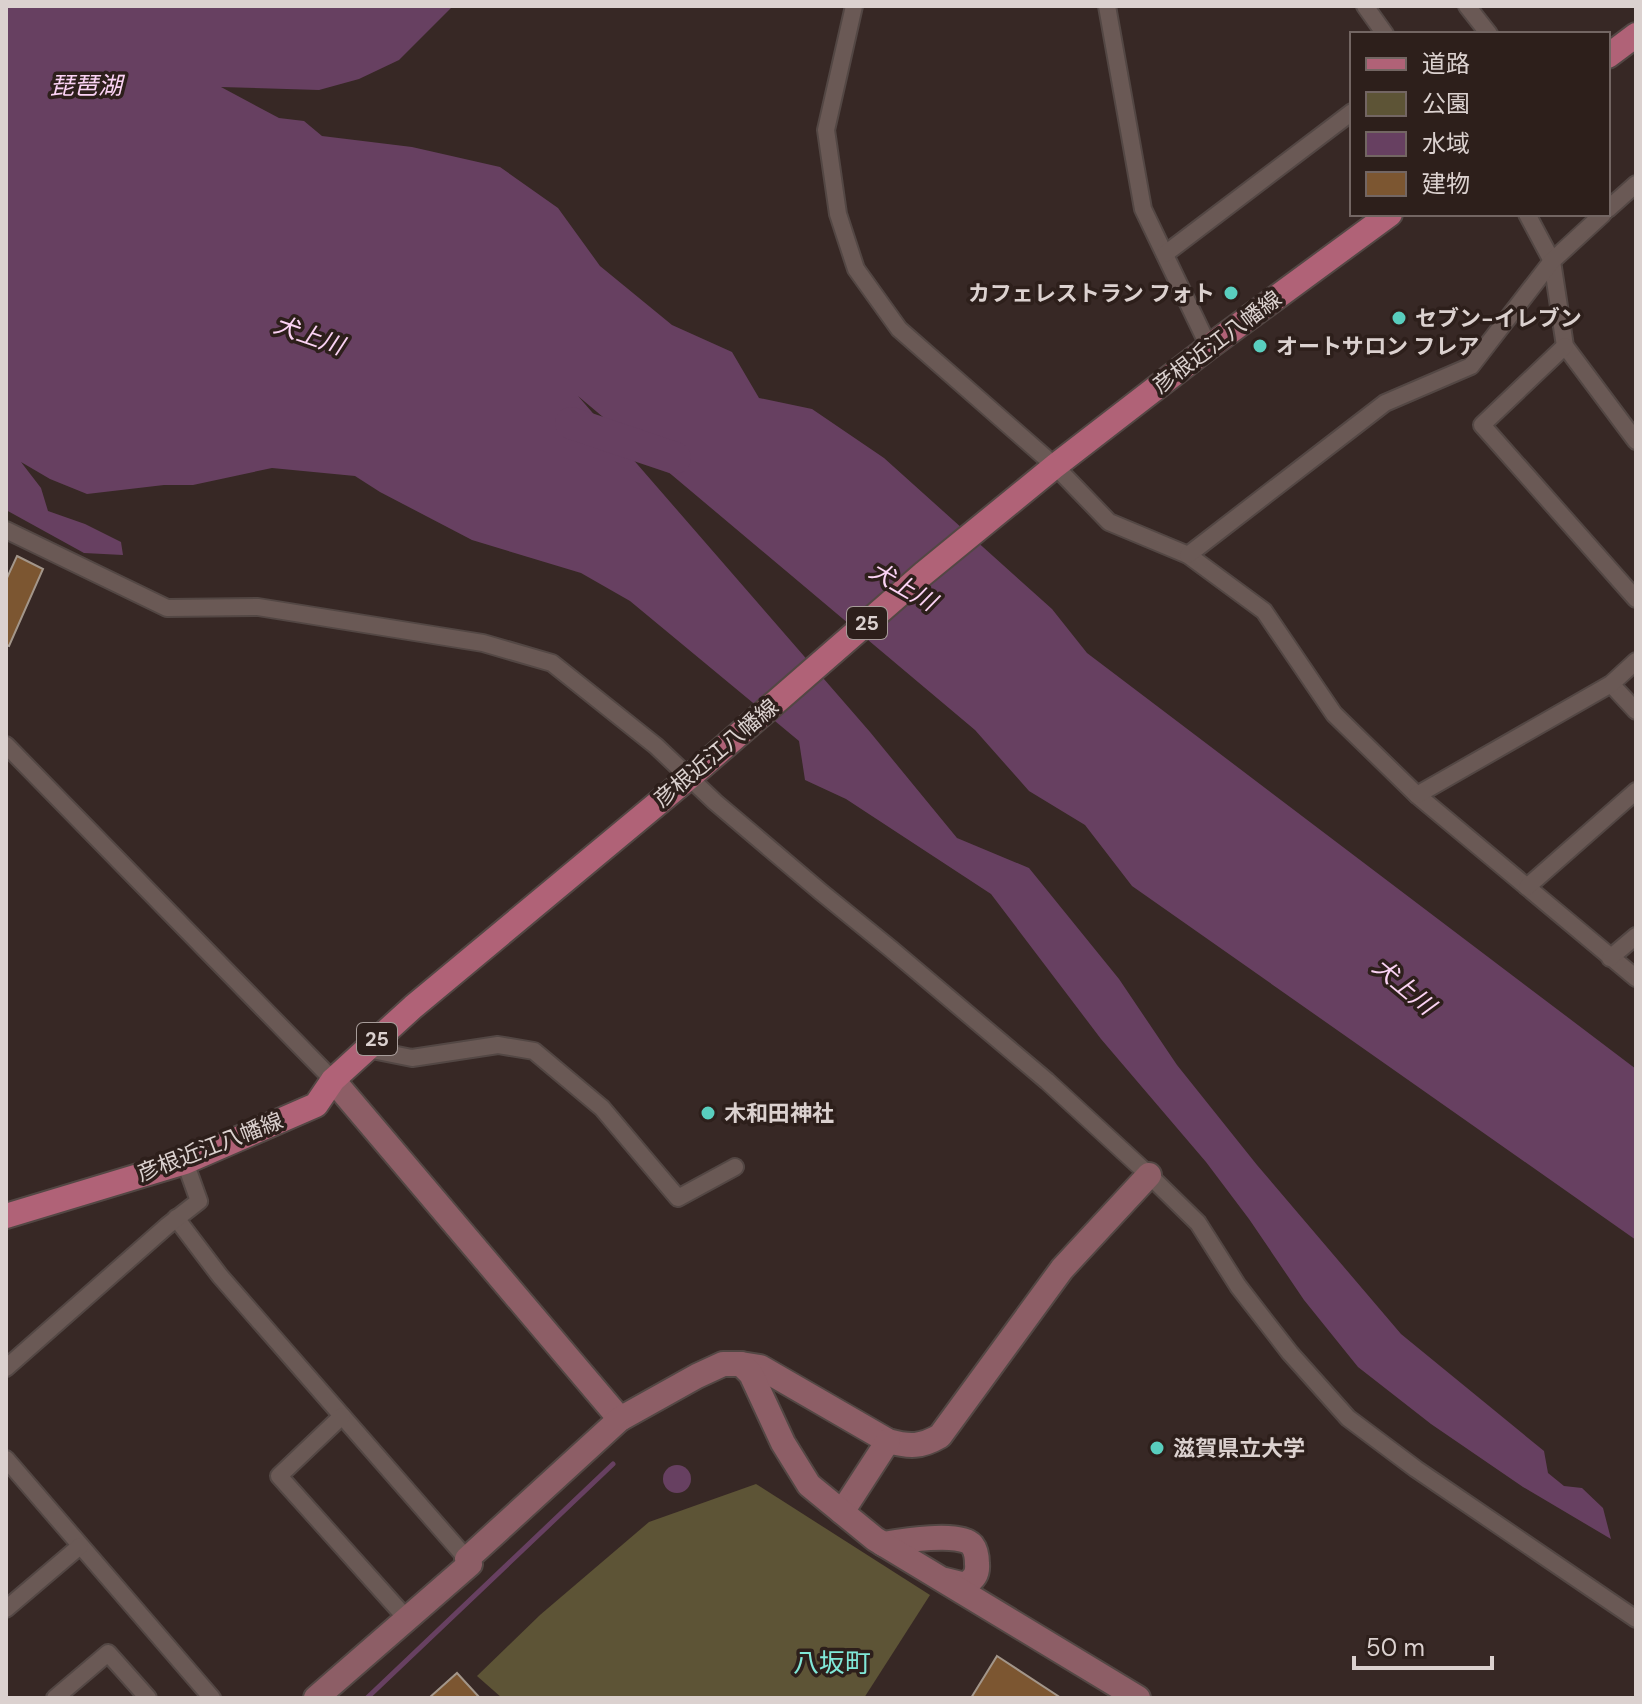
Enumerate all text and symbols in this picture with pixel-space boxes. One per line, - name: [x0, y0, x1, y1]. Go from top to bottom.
- legend: [1350, 32, 1610, 216]
- text: 道路: [1422, 48, 1470, 79]
- water label: 琵琶湖: [50, 70, 126, 101]
- text: 公園: [1422, 88, 1470, 119]
- text: 水域: [1422, 128, 1470, 159]
- text: 建物: [1422, 168, 1470, 199]
- place label: カフェレストラン フォト: [968, 279, 1215, 308]
- street label: 彦根近江八幡線: [1147, 284, 1287, 400]
- marker: カフェレストラン フォト: [1222, 284, 1240, 302]
- place label: セブン-イレブン: [1415, 304, 1582, 333]
- water label: 犬上川: [270, 309, 351, 362]
- marker: セブン-イレブン: [1390, 309, 1408, 327]
- place label: オートサロン フレア: [1276, 332, 1479, 361]
- marker: オートサロン フレア: [1251, 337, 1269, 355]
- water label: 犬上川: [864, 555, 945, 619]
- road number: 25: [847, 607, 887, 639]
- street label: 彦根近江八幡線: [648, 692, 784, 814]
- water label: 犬上川: [1366, 951, 1444, 1023]
- road number: 25: [357, 1023, 397, 1055]
- place label: 木和田神社: [724, 1099, 834, 1128]
- marker: 木和田神社: [699, 1104, 717, 1122]
- street label: 彦根近江八幡線: [133, 1106, 287, 1188]
- place label: 滋賀県立大学: [1173, 1434, 1305, 1463]
- marker: 滋賀県立大学: [1148, 1439, 1166, 1457]
- scale bar: [1354, 1620, 1492, 1670]
- text: 50 m: [1366, 1632, 1425, 1663]
- district label: 八坂町: [793, 1646, 871, 1680]

